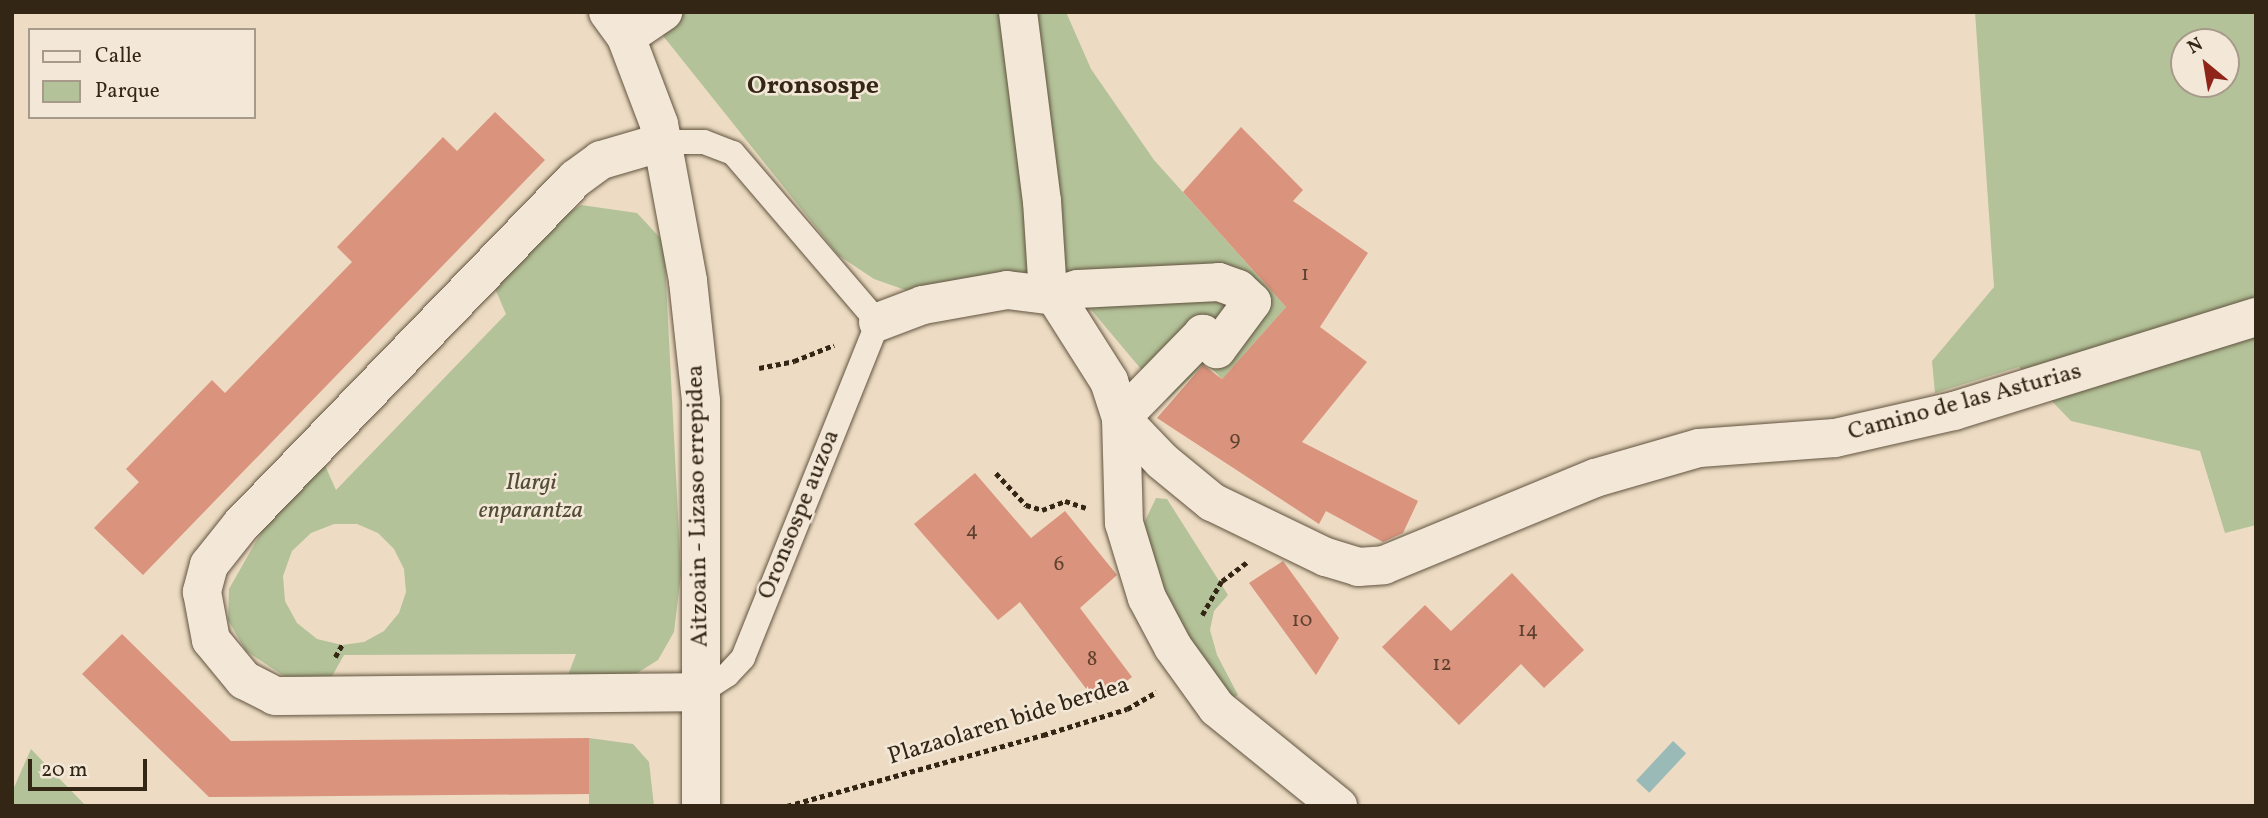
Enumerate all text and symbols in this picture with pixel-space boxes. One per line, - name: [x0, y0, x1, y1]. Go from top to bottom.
- legend: [28, 28, 256, 119]
- north arrow: [2170, 28, 2240, 98]
- text: N: [2183, 32, 2208, 61]
- text: Calle: [95, 42, 142, 71]
- district label: Oronsospe: [747, 71, 879, 103]
- text: Parque: [95, 77, 160, 106]
- house number: 1: [1301, 262, 1309, 288]
- street label: Camino de las Asturias: [1845, 358, 2085, 448]
- street label: Aitzoain - Lizaso errepidea: [682, 364, 716, 648]
- street label: Oronsospe auzoa: [753, 426, 847, 604]
- house number: 9: [1230, 427, 1240, 453]
- park label: Ilargi enparantza: [479, 470, 583, 526]
- house number: 4: [966, 518, 978, 544]
- house number: 6: [1054, 552, 1064, 578]
- house number: 10: [1292, 608, 1312, 634]
- house number: 14: [1518, 618, 1538, 644]
- house number: 8: [1087, 647, 1097, 673]
- house number: 12: [1432, 652, 1452, 678]
- street label: Plazaolaren bide berdea: [885, 672, 1133, 772]
- scale bar: [32, 744, 150, 788]
- text: 20 m: [41, 756, 87, 785]

